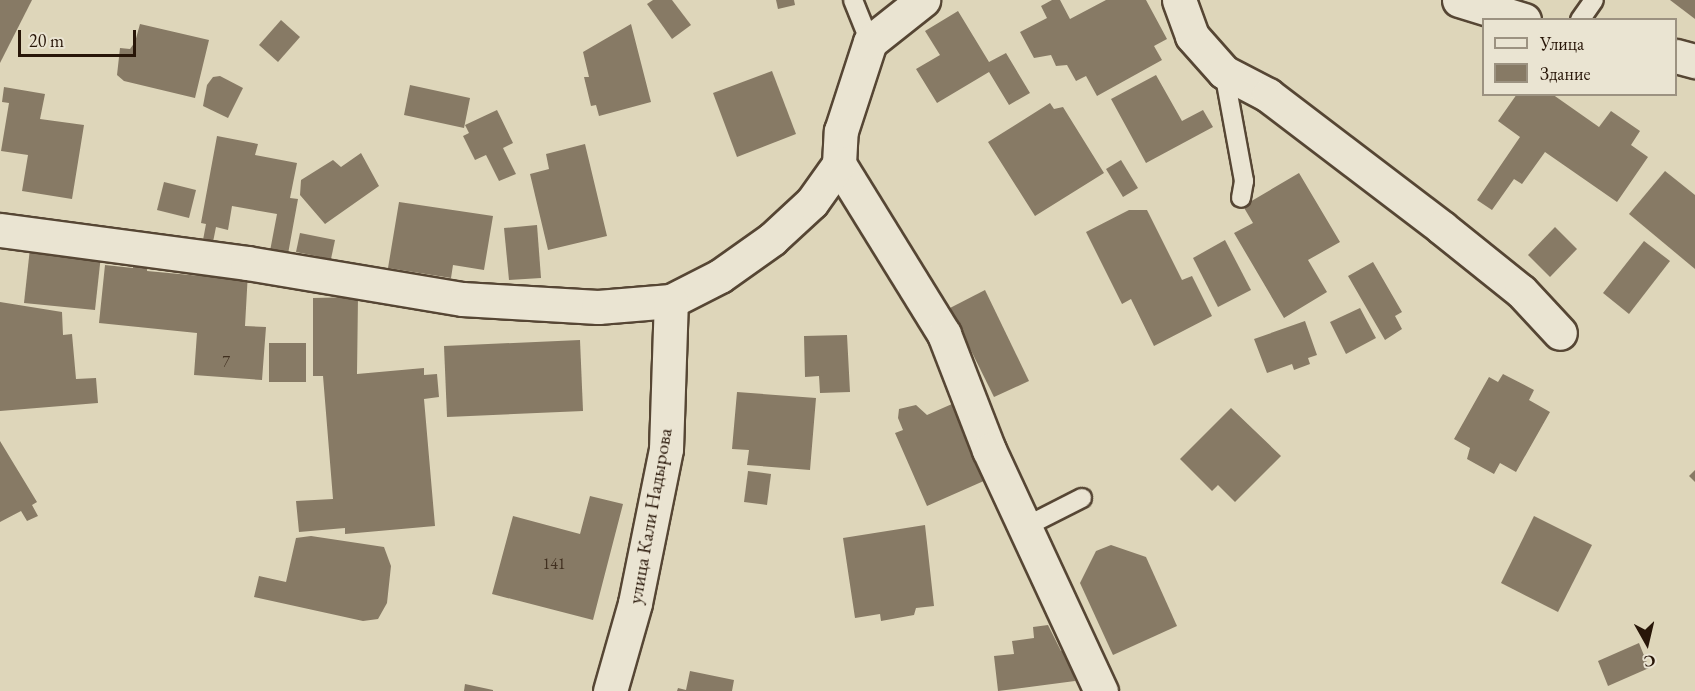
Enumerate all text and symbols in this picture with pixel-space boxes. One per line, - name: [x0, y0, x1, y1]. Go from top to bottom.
- scale bar: [21, 18, 140, 56]
- legend: [1482, 18, 1677, 96]
- text: 20 m: [29, 29, 64, 52]
- text: Улица: [1540, 32, 1584, 55]
- text: Здание: [1540, 62, 1590, 85]
- house number: 7: [222, 352, 230, 372]
- street label: улица Кали Надырова: [623, 426, 677, 606]
- house number: 141: [542, 554, 566, 574]
- north arrow: [1617, 613, 1677, 673]
- text: С: [1642, 650, 1657, 673]

